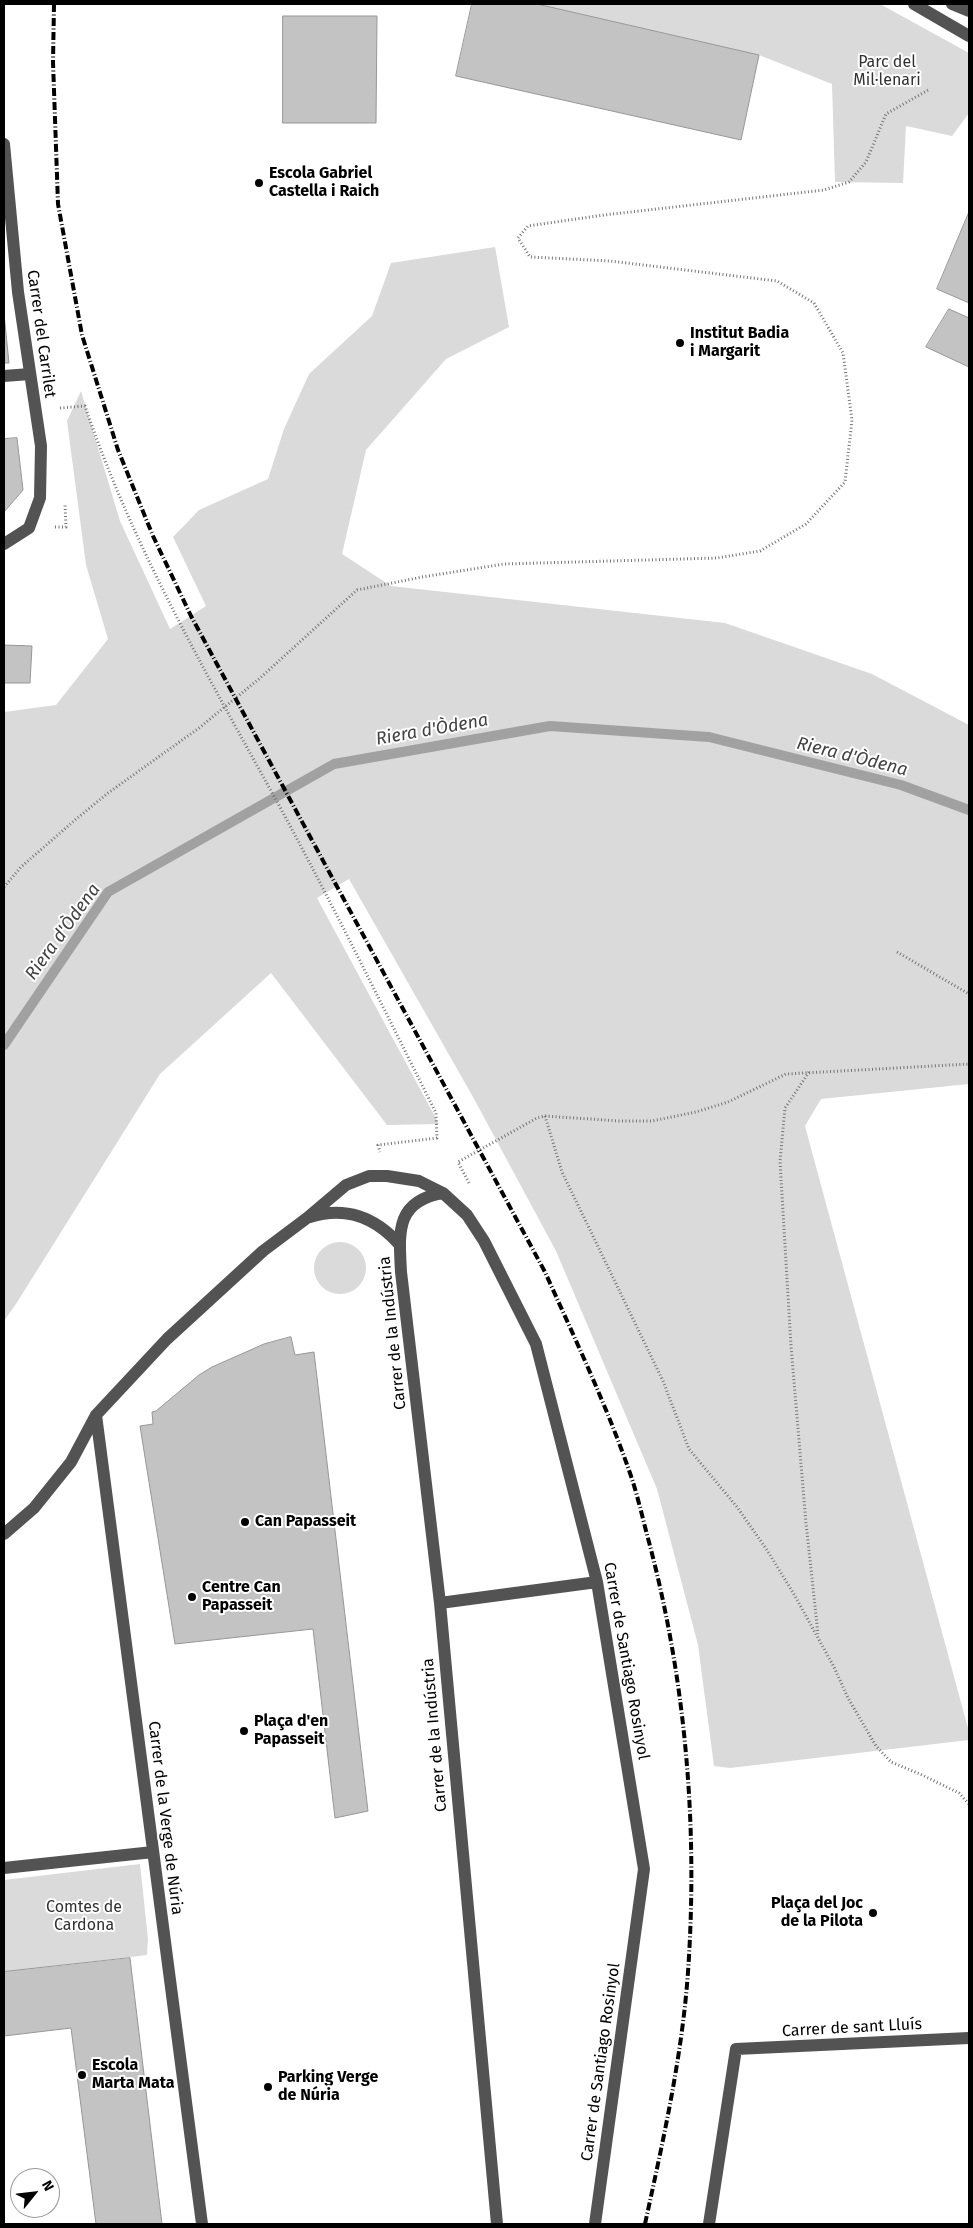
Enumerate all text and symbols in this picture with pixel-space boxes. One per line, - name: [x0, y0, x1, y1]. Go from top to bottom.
- park label: Parc del Mil·lenari: [853, 53, 921, 91]
- place label: Escola Gabriel Castella i Raich: [269, 164, 379, 202]
- marker: Escola Gabriel Castella i Raich: [253, 177, 265, 189]
- street label: Carrer del Carrilet: [23, 269, 59, 399]
- place label: Institut Badia i Margarit: [690, 324, 789, 362]
- marker: Institut Badia i Margarit: [674, 337, 686, 349]
- water label: Riera d'Òdena: [374, 709, 490, 751]
- water label: Riera d'Òdena: [794, 733, 910, 781]
- water label: Riera d'Òdena: [21, 880, 105, 984]
- street label: Carrer de la Indústria: [375, 1255, 411, 1411]
- place label: Can Papasseit: [255, 1512, 356, 1532]
- marker: Can Papasseit: [239, 1516, 251, 1528]
- street label: Carrer de Santiago Rosinyol: [599, 1561, 653, 1761]
- place label: Centre Can Papasseit: [202, 1578, 281, 1616]
- marker: Centre Can Papasseit: [186, 1591, 198, 1603]
- street label: Carrer de la Indústria: [419, 1657, 451, 1813]
- place label: Plaça d'en Papasseit: [254, 1712, 328, 1750]
- street label: Carrer de la Verge de Núria: [144, 1720, 186, 1916]
- marker: Plaça d'en Papasseit: [238, 1725, 250, 1737]
- place label: Plaça del Joc de la Pilota: [771, 1894, 863, 1932]
- park label: Comtes de Cardona: [46, 1898, 122, 1936]
- marker: Plaça del Joc de la Pilota: [867, 1907, 879, 1919]
- street label: Carrer de Santiago Rosinyol: [578, 1962, 624, 2162]
- street label: Carrer de sant Lluís: [781, 2015, 923, 2041]
- place label: Escola Marta Mata: [92, 2056, 174, 2094]
- place label: Parking Verge de Núria: [278, 2068, 378, 2106]
- marker: Escola Marta Mata: [76, 2069, 88, 2081]
- marker: Parking Verge de Núria: [262, 2081, 274, 2093]
- north arrow: [10, 2168, 60, 2218]
- text: N: [38, 2178, 57, 2194]

